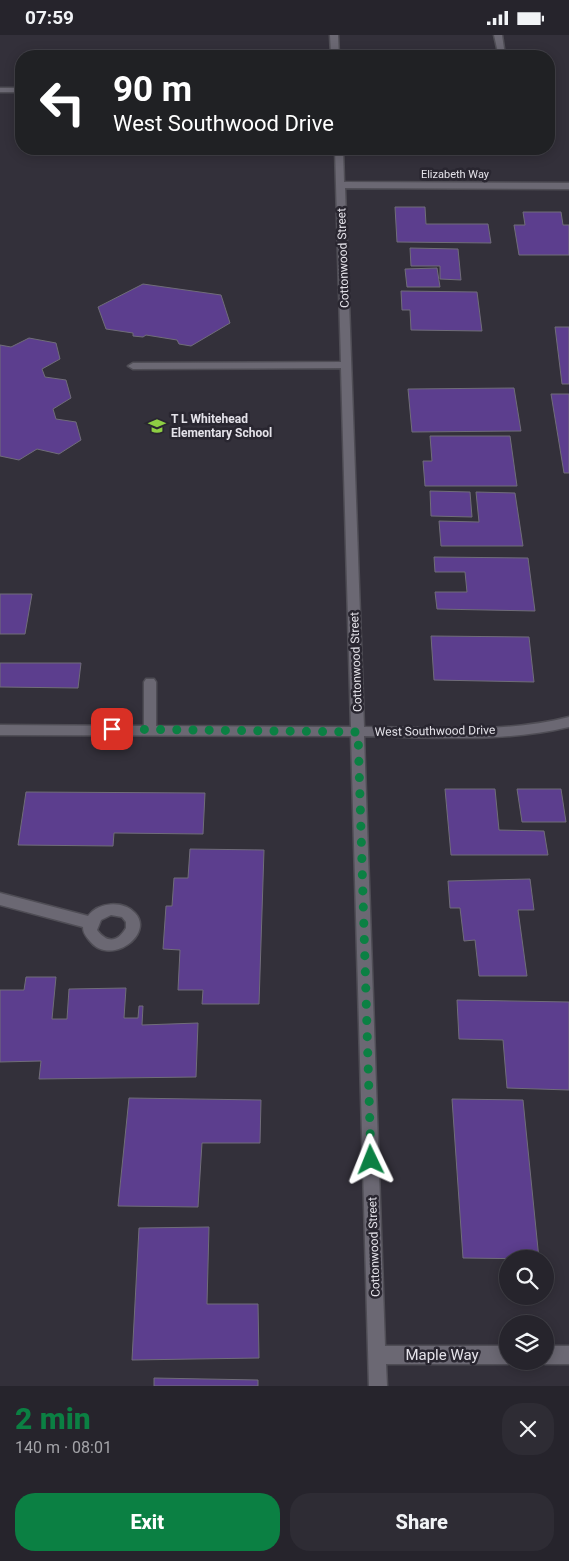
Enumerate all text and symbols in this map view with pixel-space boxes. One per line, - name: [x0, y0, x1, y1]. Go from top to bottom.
- text: 07:59: [25, 6, 74, 29]
- text: 90 m: [113, 69, 192, 110]
- icon: left: [30, 70, 95, 135]
- text: West Southwood Drive: [113, 111, 334, 136]
- street label: Elizabeth Way: [421, 168, 490, 181]
- street label: Cottonwood Street: [334, 208, 352, 308]
- place label: T L Whitehead Elementary School: [171, 412, 272, 440]
- school or university icon: T L Whitehead Elementary School: [147, 416, 167, 436]
- street label: Cottonwood Street: [347, 612, 365, 712]
- pin: [91, 708, 133, 750]
- icon: arrive: [98, 715, 126, 743]
- street label: West Southwood Drive: [375, 723, 495, 739]
- position arrow: [344, 1133, 396, 1185]
- street label: Cottonwood Street: [365, 1197, 383, 1297]
- map controls: [499, 1250, 554, 1370]
- button: search: [499, 1250, 554, 1305]
- button: layers: [499, 1315, 554, 1370]
- street label: Maple Way: [405, 1346, 479, 1364]
- text: 2 min: [15, 1401, 91, 1436]
- button: close: [502, 1403, 554, 1455]
- text: 140 m · 08:01: [15, 1438, 112, 1457]
- button: Exit: [15, 1493, 280, 1551]
- button: Share: [290, 1493, 554, 1551]

